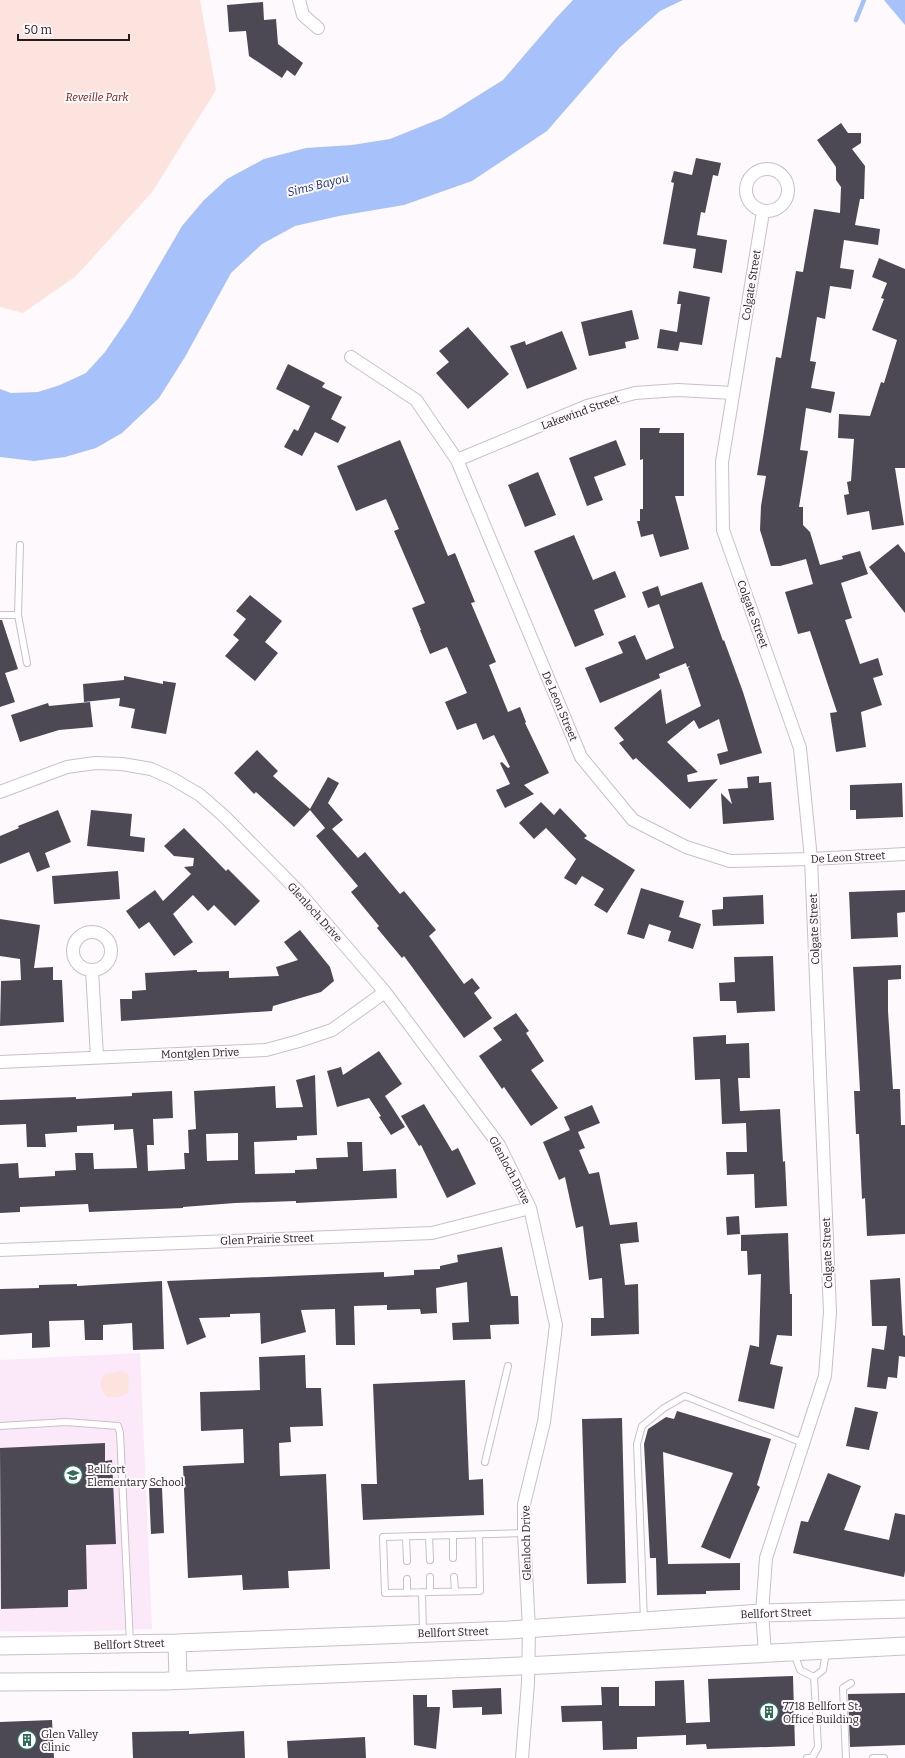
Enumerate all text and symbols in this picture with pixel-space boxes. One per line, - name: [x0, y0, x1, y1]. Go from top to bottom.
- scale bar: [18, 16, 129, 42]
- text: 50 m: [24, 23, 53, 37]
- park label: Reveille Park: [66, 91, 129, 104]
- water label: Sims Bayou: [286, 171, 350, 199]
- street label: Colgate Street: [739, 249, 764, 321]
- street label: Lakewind Street: [539, 392, 621, 433]
- street label: Colgate Street: [734, 578, 771, 650]
- street label: De Leon Street: [539, 669, 580, 743]
- street label: De Leon Street: [810, 849, 886, 866]
- street label: Glenloch Drive: [285, 880, 345, 945]
- street label: Colgate Street: [807, 893, 822, 965]
- street label: Montglen Drive: [161, 1046, 239, 1061]
- street label: Glenloch Drive: [486, 1134, 533, 1206]
- street label: Colgate Street: [820, 1217, 835, 1289]
- street label: Glen Prairie Street: [220, 1231, 314, 1248]
- place label: Bellfort Elementary School: [87, 1463, 184, 1489]
- school or university icon: Bellfort Elementary School: [62, 1464, 84, 1486]
- street label: Glenloch Drive: [519, 1505, 534, 1581]
- street label: Bellfort Street: [740, 1606, 812, 1621]
- street label: Bellfort Street: [417, 1625, 489, 1640]
- street label: Bellfort Street: [93, 1637, 165, 1652]
- place label: 7718 Bellfort St. Office Building: [783, 1700, 861, 1726]
- building icon: 7718 Bellfort St. Office Building: [758, 1701, 780, 1723]
- place label: Glen Valley Clinic: [41, 1728, 98, 1754]
- building icon: Glen Valley Clinic: [16, 1729, 38, 1751]

